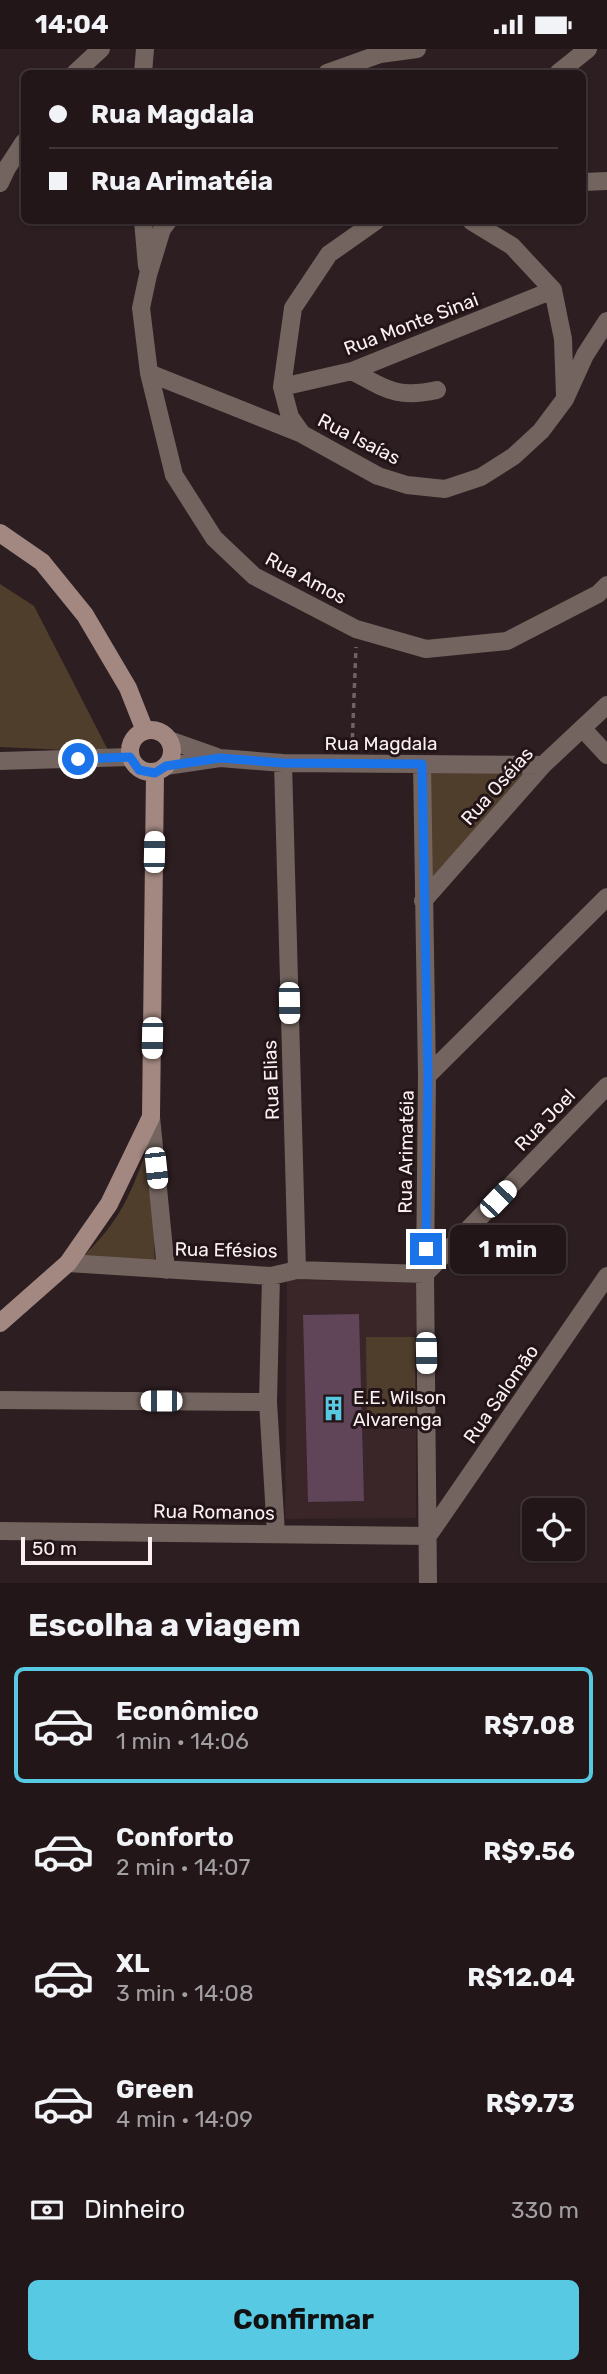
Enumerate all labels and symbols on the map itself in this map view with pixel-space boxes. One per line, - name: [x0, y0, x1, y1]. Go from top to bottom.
- street label: Rua Monte Sinai: [341, 288, 481, 360]
- street label: Rua Isaías: [314, 409, 404, 469]
- street label: Rua Amos: [261, 547, 351, 609]
- street label: Rua Magdala: [325, 732, 437, 755]
- street label: Rua Oséias: [456, 742, 538, 830]
- route start: [62, 743, 94, 775]
- car: [144, 831, 165, 873]
- car: [279, 982, 300, 1024]
- car: [142, 1017, 163, 1059]
- street label: Rua Elias: [258, 1040, 284, 1120]
- street label: Rua Joel: [510, 1084, 580, 1156]
- street label: Rua Arimatéia: [393, 1090, 419, 1214]
- car: [144, 1146, 169, 1190]
- car: [476, 1177, 521, 1221]
- callout: 1 min: [450, 1225, 566, 1273]
- route end: [410, 1233, 442, 1265]
- street label: Rua Efésios: [174, 1238, 278, 1262]
- car: [416, 1332, 437, 1374]
- street label: Rua Salomão: [459, 1340, 543, 1448]
- place label: E.E. Wilson Alvarenga: [353, 1386, 446, 1431]
- car: [141, 1391, 183, 1412]
- building icon: E.E. Wilson Alvarenga: [319, 1394, 347, 1422]
- street label: Rua Romanos: [153, 1499, 275, 1525]
- scale bar: [21, 1534, 152, 1566]

